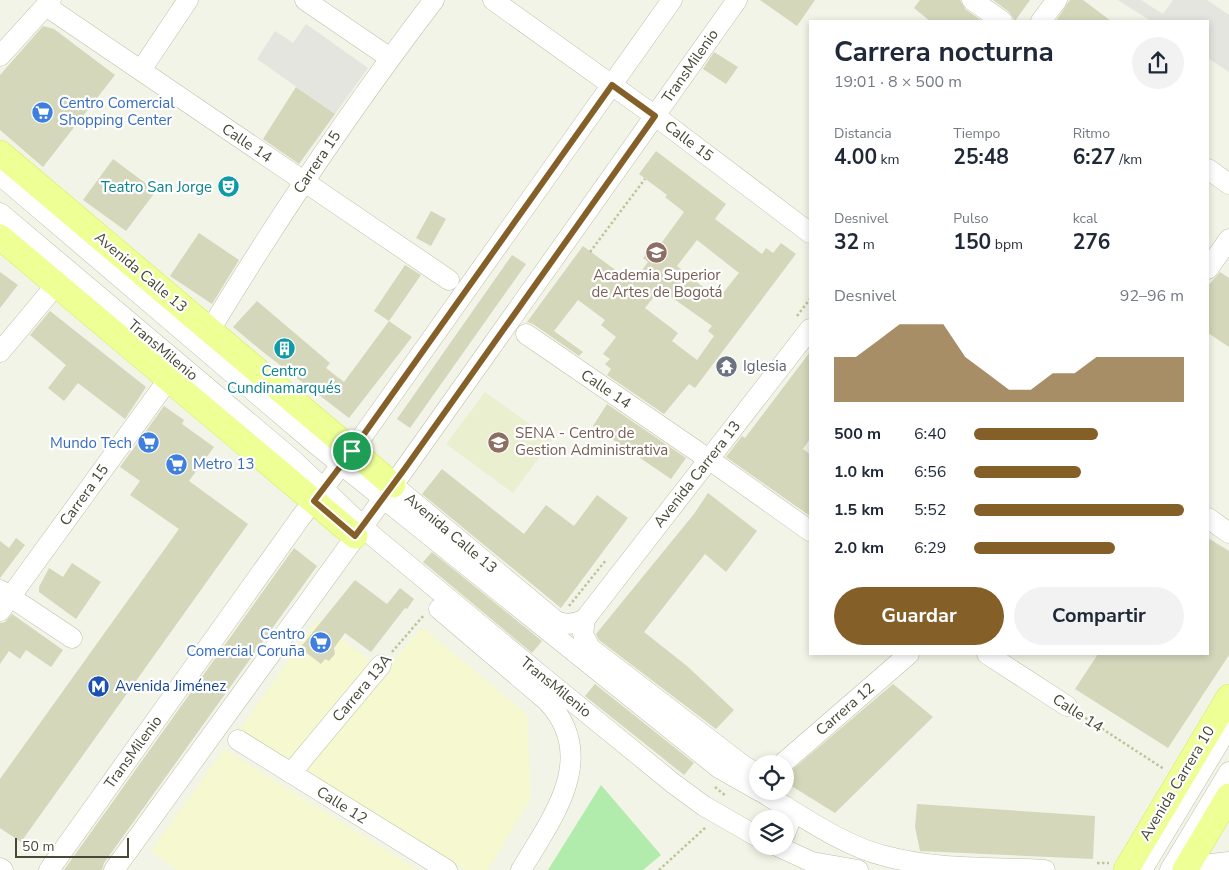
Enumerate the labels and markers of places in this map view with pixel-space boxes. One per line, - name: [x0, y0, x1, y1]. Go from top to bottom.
- place label: Centro Comercial Shopping Center: [59, 93, 175, 130]
- supermarket icon: Centro Comercial Shopping Center: [31, 100, 55, 124]
- theatre icon: Teatro San Jorge: [216, 175, 240, 199]
- place label: Teatro San Jorge: [101, 177, 212, 197]
- school or university icon: Academia Superior de Artes de Bogotá: [645, 240, 669, 264]
- place label: Academia Superior de Artes de Bogotá: [592, 265, 722, 302]
- building icon: Centro Cundinamarqués: [272, 336, 296, 360]
- temple icon: Iglesia: [715, 354, 739, 378]
- place label: Iglesia: [743, 356, 787, 376]
- place label: Centro Cundinamarqués: [227, 361, 341, 398]
- place label: SENA - Centro de Gestion Administrativa: [515, 423, 668, 460]
- pin: [331, 430, 373, 472]
- school or university icon: SENA - Centro de Gestion Administrativa: [487, 430, 511, 454]
- supermarket icon: Mundo Tech: [136, 431, 160, 455]
- place label: Mundo Tech: [50, 433, 132, 453]
- supermarket icon: Metro 13: [165, 452, 189, 476]
- place label: Metro 13: [193, 454, 255, 474]
- place label: Centro Comercial Coruña: [186, 624, 305, 661]
- supermarket icon: Centro Comercial Coruña: [309, 631, 333, 655]
- metro station icon: Avenida Jiménez: [87, 674, 111, 698]
- place label: Avenida Jiménez: [115, 676, 226, 696]

